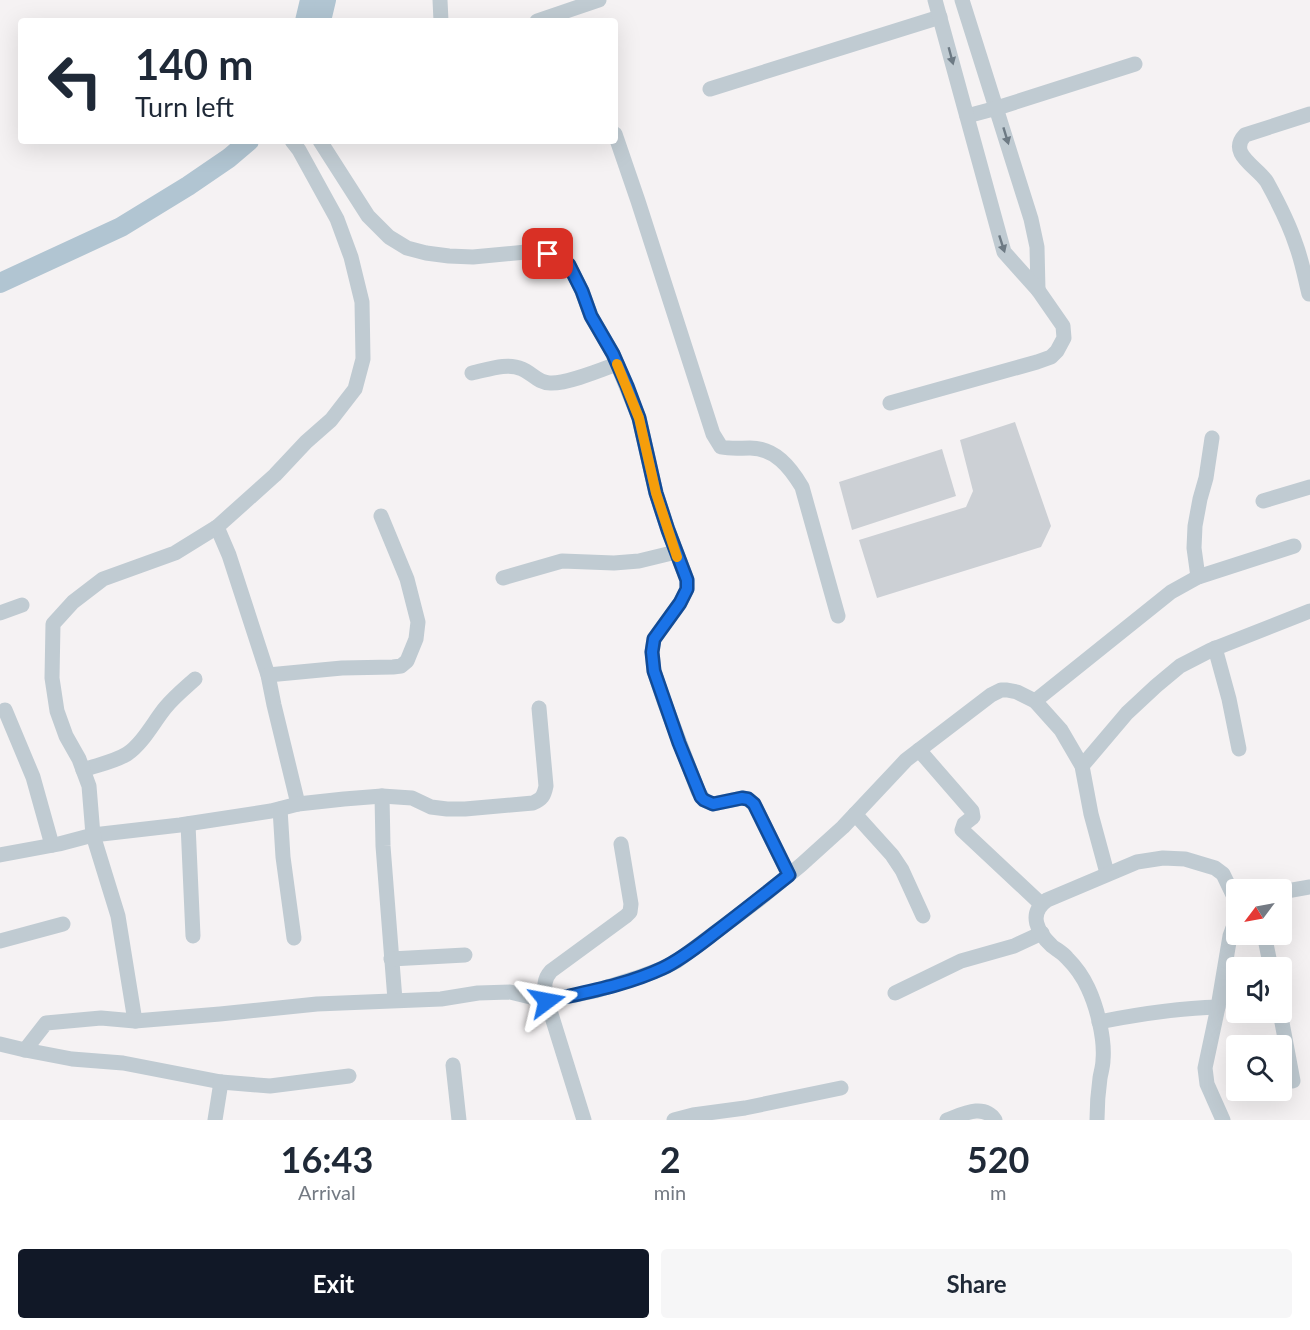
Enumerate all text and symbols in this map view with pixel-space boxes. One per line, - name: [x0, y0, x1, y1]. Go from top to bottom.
- text: 140 m: [135, 39, 253, 89]
- icon: left: [36, 42, 114, 120]
- one-way arrow: [946, 47, 956, 66]
- text: Turn left: [135, 90, 234, 123]
- one-way arrow: [1001, 127, 1011, 145]
- pin: [522, 228, 573, 279]
- one-way arrow: [998, 235, 1008, 253]
- icon: arrive: [531, 237, 564, 270]
- north arrow: [1226, 879, 1292, 945]
- map controls: [1226, 879, 1292, 1101]
- button: sound: [1226, 957, 1292, 1023]
- position arrow: [515, 969, 579, 1033]
- button: search: [1226, 1035, 1292, 1101]
- text: 16:43: [281, 1137, 373, 1181]
- text: 2: [660, 1137, 681, 1181]
- text: 520: [967, 1137, 1029, 1181]
- text: Arrival: [298, 1180, 356, 1204]
- text: min: [654, 1180, 686, 1204]
- text: m: [990, 1180, 1006, 1204]
- button: Exit: [18, 1249, 649, 1318]
- button: Share: [661, 1249, 1292, 1318]

